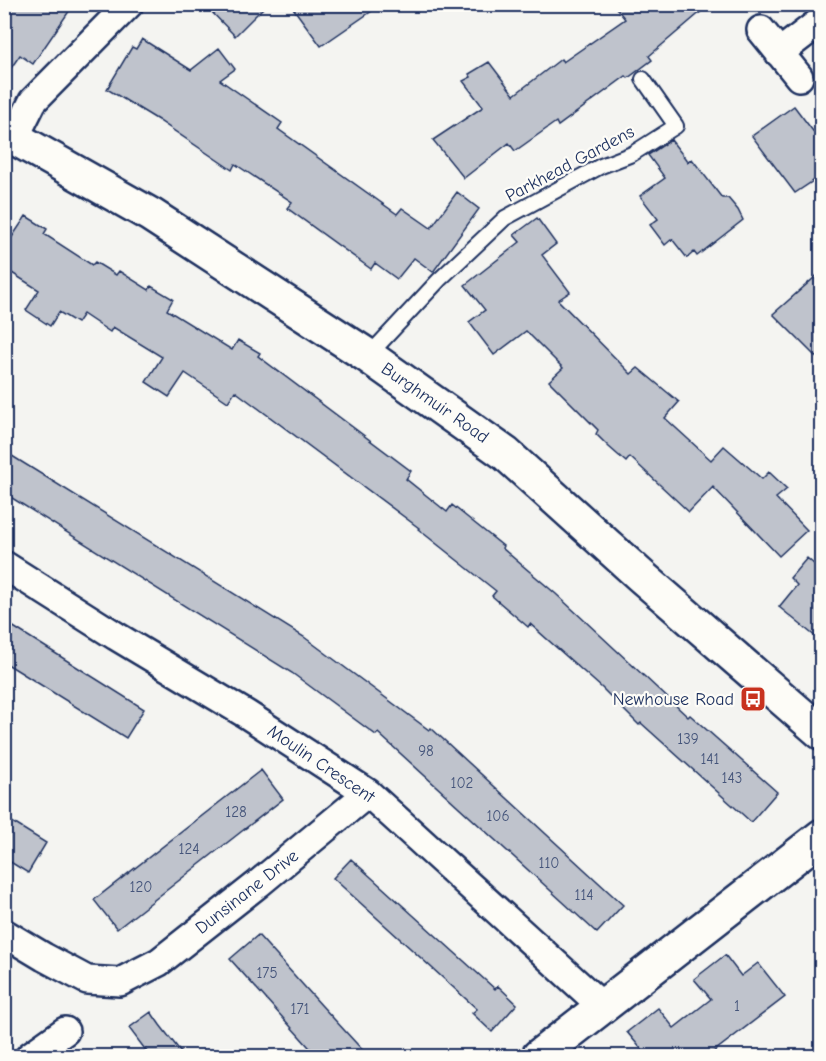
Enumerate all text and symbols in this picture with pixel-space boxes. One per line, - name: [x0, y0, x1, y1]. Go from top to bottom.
- street label: Parkhead Gardens: [502, 121, 638, 207]
- street label: Burghmuir Road: [377, 358, 493, 448]
- bus stop icon: Newhouse Road: [738, 684, 768, 714]
- place label: Newhouse Road: [613, 689, 734, 710]
- street label: Moulin Crescent: [263, 720, 379, 808]
- house number: 139: [677, 730, 699, 748]
- house number: 98: [418, 742, 434, 760]
- house number: 141: [700, 750, 720, 768]
- house number: 143: [722, 769, 742, 787]
- house number: 102: [451, 774, 473, 792]
- house number: 128: [225, 803, 247, 821]
- house number: 106: [486, 807, 510, 825]
- house number: 124: [179, 840, 199, 858]
- street label: Dunsinane Drive: [191, 845, 303, 939]
- house number: 110: [538, 854, 560, 872]
- house number: 120: [130, 878, 152, 896]
- house number: 114: [574, 886, 594, 904]
- house number: 175: [256, 964, 278, 982]
- house number: 1: [734, 997, 740, 1015]
- house number: 171: [291, 1000, 310, 1018]

